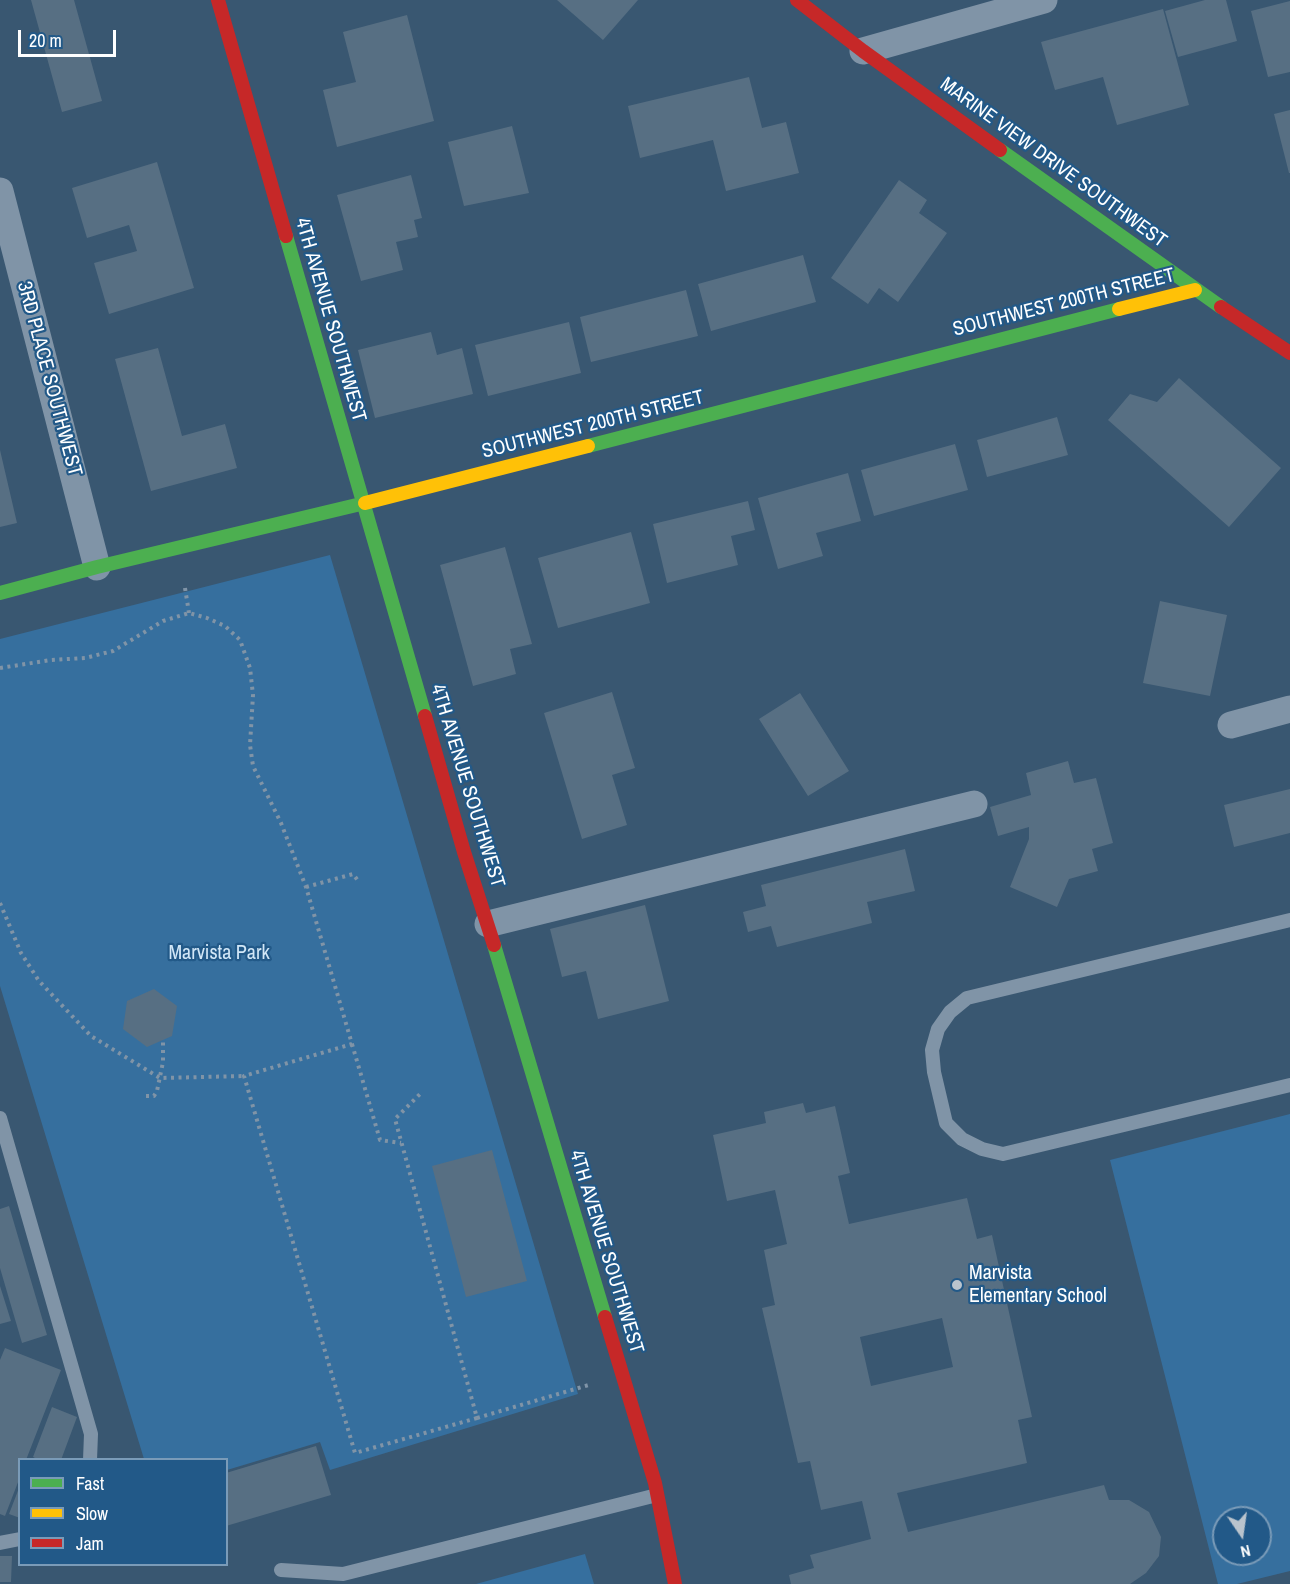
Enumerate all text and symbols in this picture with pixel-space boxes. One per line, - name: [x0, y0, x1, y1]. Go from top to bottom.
- scale bar: [21, 18, 118, 56]
- text: 20 m: [29, 28, 62, 53]
- street label: MARINE VIEW DRIVE SOUTHWEST: [935, 73, 1171, 253]
- street label: 4TH AVENUE SOUTHWEST: [289, 215, 371, 425]
- street label: SOUTHWEST 200TH STREET: [951, 264, 1177, 342]
- street label: 3RD PLACE SOUTHWEST: [11, 279, 87, 479]
- street label: SOUTHWEST 200TH STREET: [480, 386, 706, 464]
- street label: 4TH AVENUE SOUTHWEST: [425, 682, 509, 890]
- park label: Marvista Park: [168, 942, 270, 966]
- street label: 4TH AVENUE SOUTHWEST: [564, 1148, 648, 1356]
- place label: Marvista Elementary School: [969, 1262, 1107, 1309]
- marker: Marvista Elementary School: [950, 1278, 964, 1292]
- legend: [18, 1458, 228, 1566]
- text: Fast: [76, 1471, 104, 1496]
- text: Slow: [76, 1501, 108, 1526]
- north arrow: [1212, 1506, 1272, 1566]
- text: Jam: [76, 1531, 104, 1556]
- text: N: [1239, 1540, 1253, 1563]

